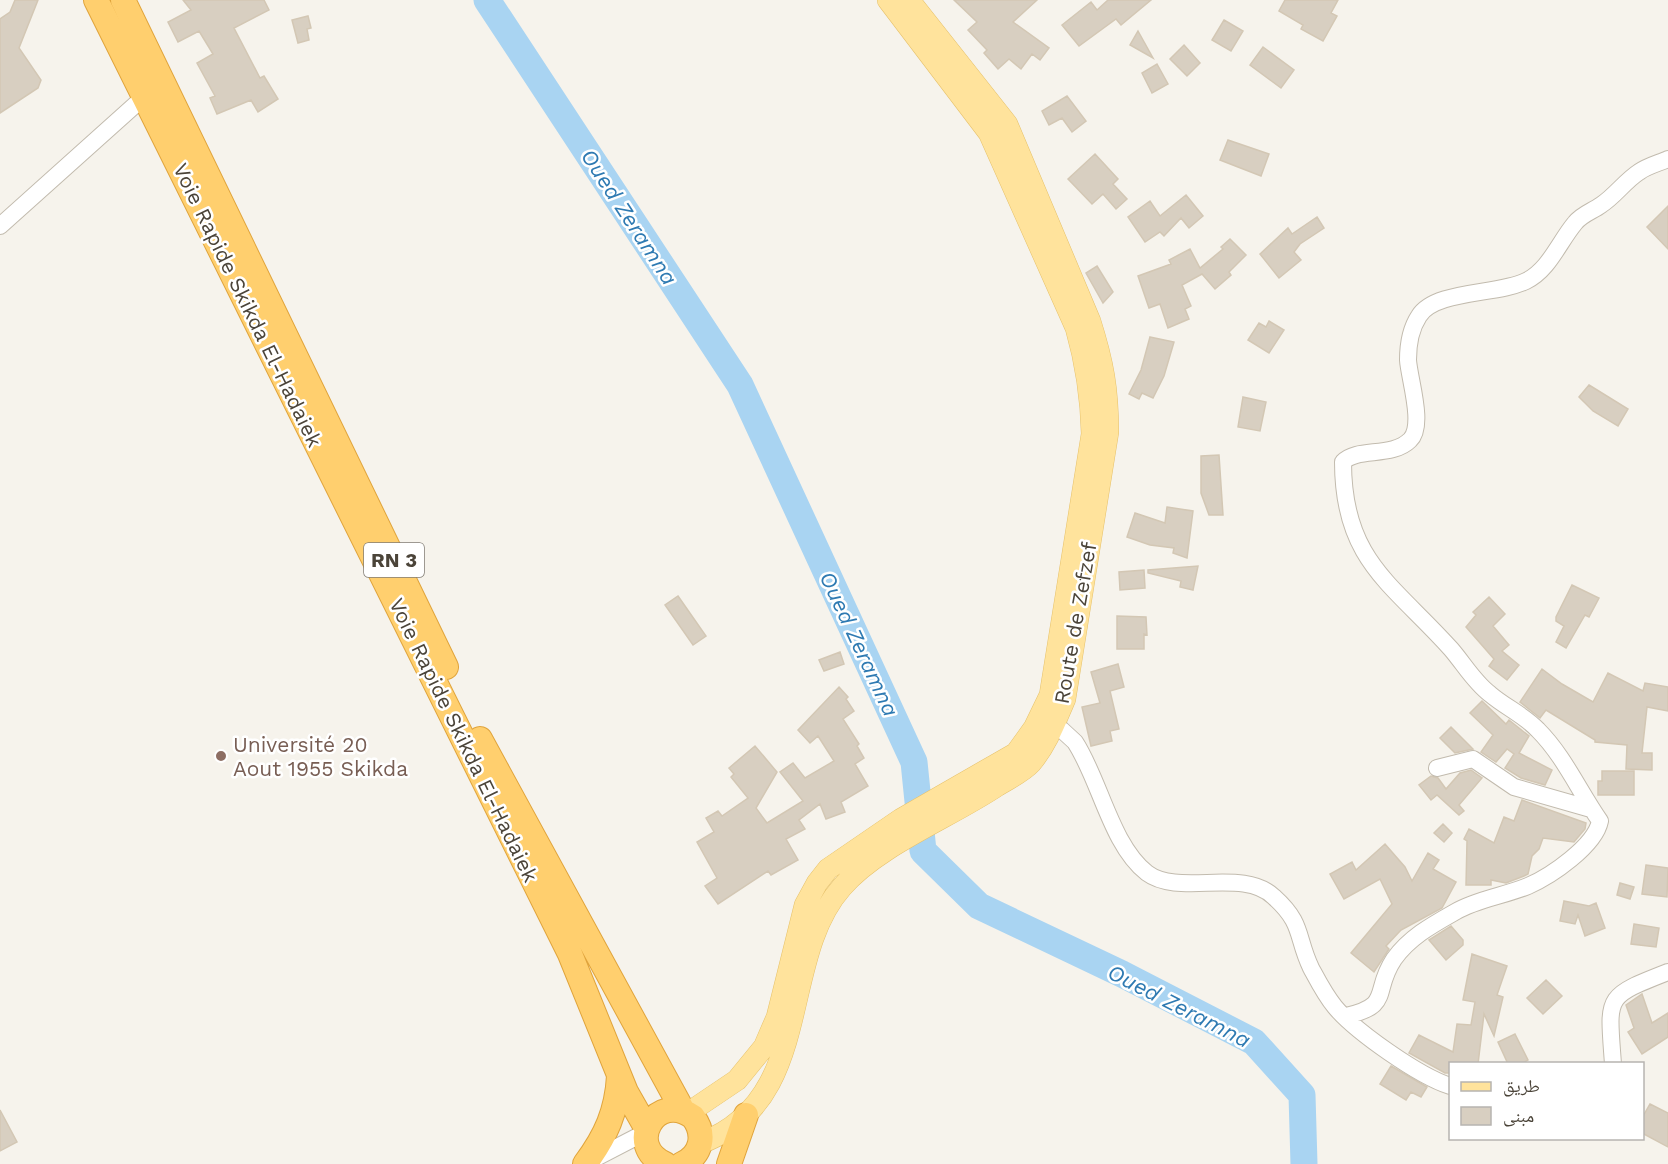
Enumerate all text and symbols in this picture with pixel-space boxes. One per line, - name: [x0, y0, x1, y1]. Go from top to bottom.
- water label: Oued Zeramna: [576, 144, 682, 290]
- street label: Voie Rapide Skikda El-Hadaiek: [168, 159, 328, 451]
- street label: Route de Zefzef: [1048, 540, 1102, 706]
- road number: RN 3: [364, 543, 424, 577]
- water label: Oued Zeramna: [815, 568, 903, 720]
- street label: Voie Rapide Skikda El-Hadaiek: [384, 594, 544, 886]
- place label: Université 20 Aout 1955 Skikda: [233, 732, 408, 781]
- marker: Université 20 Aout 1955 Skikda: [214, 749, 228, 763]
- water label: Oued Zeramna: [1103, 959, 1255, 1053]
- legend: [1449, 1062, 1644, 1140]
- text: طريق: [1503, 1075, 1540, 1097]
- text: مبنى: [1503, 1105, 1534, 1127]

